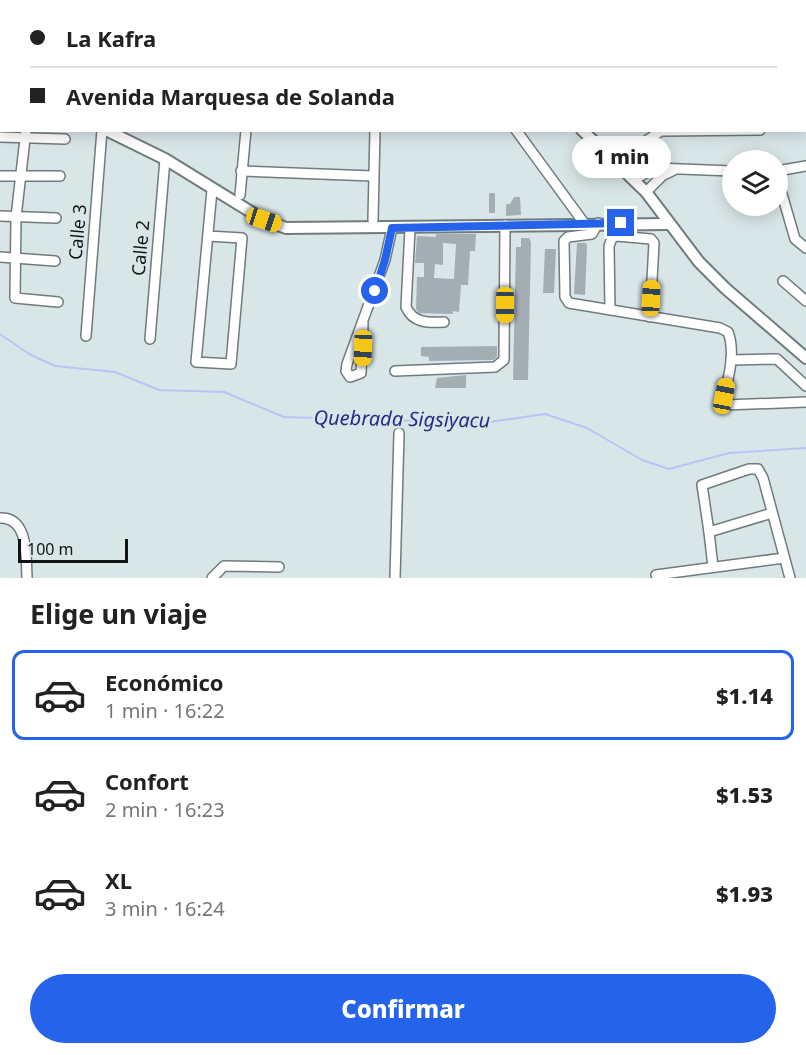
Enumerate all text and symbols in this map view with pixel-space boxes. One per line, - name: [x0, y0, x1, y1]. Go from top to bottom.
- text: La Kafra: [66, 23, 156, 53]
- text: Avenida Marquesa de Solanda: [66, 81, 395, 111]
- callout: 1 min: [572, 136, 670, 178]
- text: 1 min: [594, 143, 649, 170]
- map controls: [722, 150, 788, 216]
- button: layers: [722, 150, 788, 216]
- street label: Calle 3: [63, 203, 91, 261]
- car: [244, 206, 284, 234]
- route end: [607, 209, 634, 236]
- street label: Calle 2: [126, 219, 154, 277]
- route start: [361, 277, 388, 304]
- car: [641, 280, 661, 316]
- car: [496, 287, 514, 323]
- car: [353, 330, 373, 366]
- car: [712, 377, 736, 415]
- water label: Quebrada Sigsiyacu: [313, 403, 491, 434]
- scale bar: [18, 536, 128, 564]
- text: 100 m: [27, 538, 74, 560]
- text: Elige un viaje: [30, 595, 207, 632]
- text: Económico: [105, 667, 224, 697]
- icon: car: [33, 668, 87, 722]
- text: $1.14: [716, 680, 773, 710]
- text: 1 min · 16:22: [105, 697, 225, 724]
- text: Confort: [105, 766, 189, 796]
- icon: car: [33, 767, 87, 821]
- text: $1.53: [716, 779, 773, 809]
- text: 2 min · 16:23: [105, 796, 225, 823]
- text: XL: [105, 865, 132, 895]
- icon: car: [33, 866, 87, 920]
- text: $1.93: [716, 878, 773, 908]
- text: 3 min · 16:24: [105, 895, 225, 922]
- button: Confirmar: [30, 974, 776, 1043]

